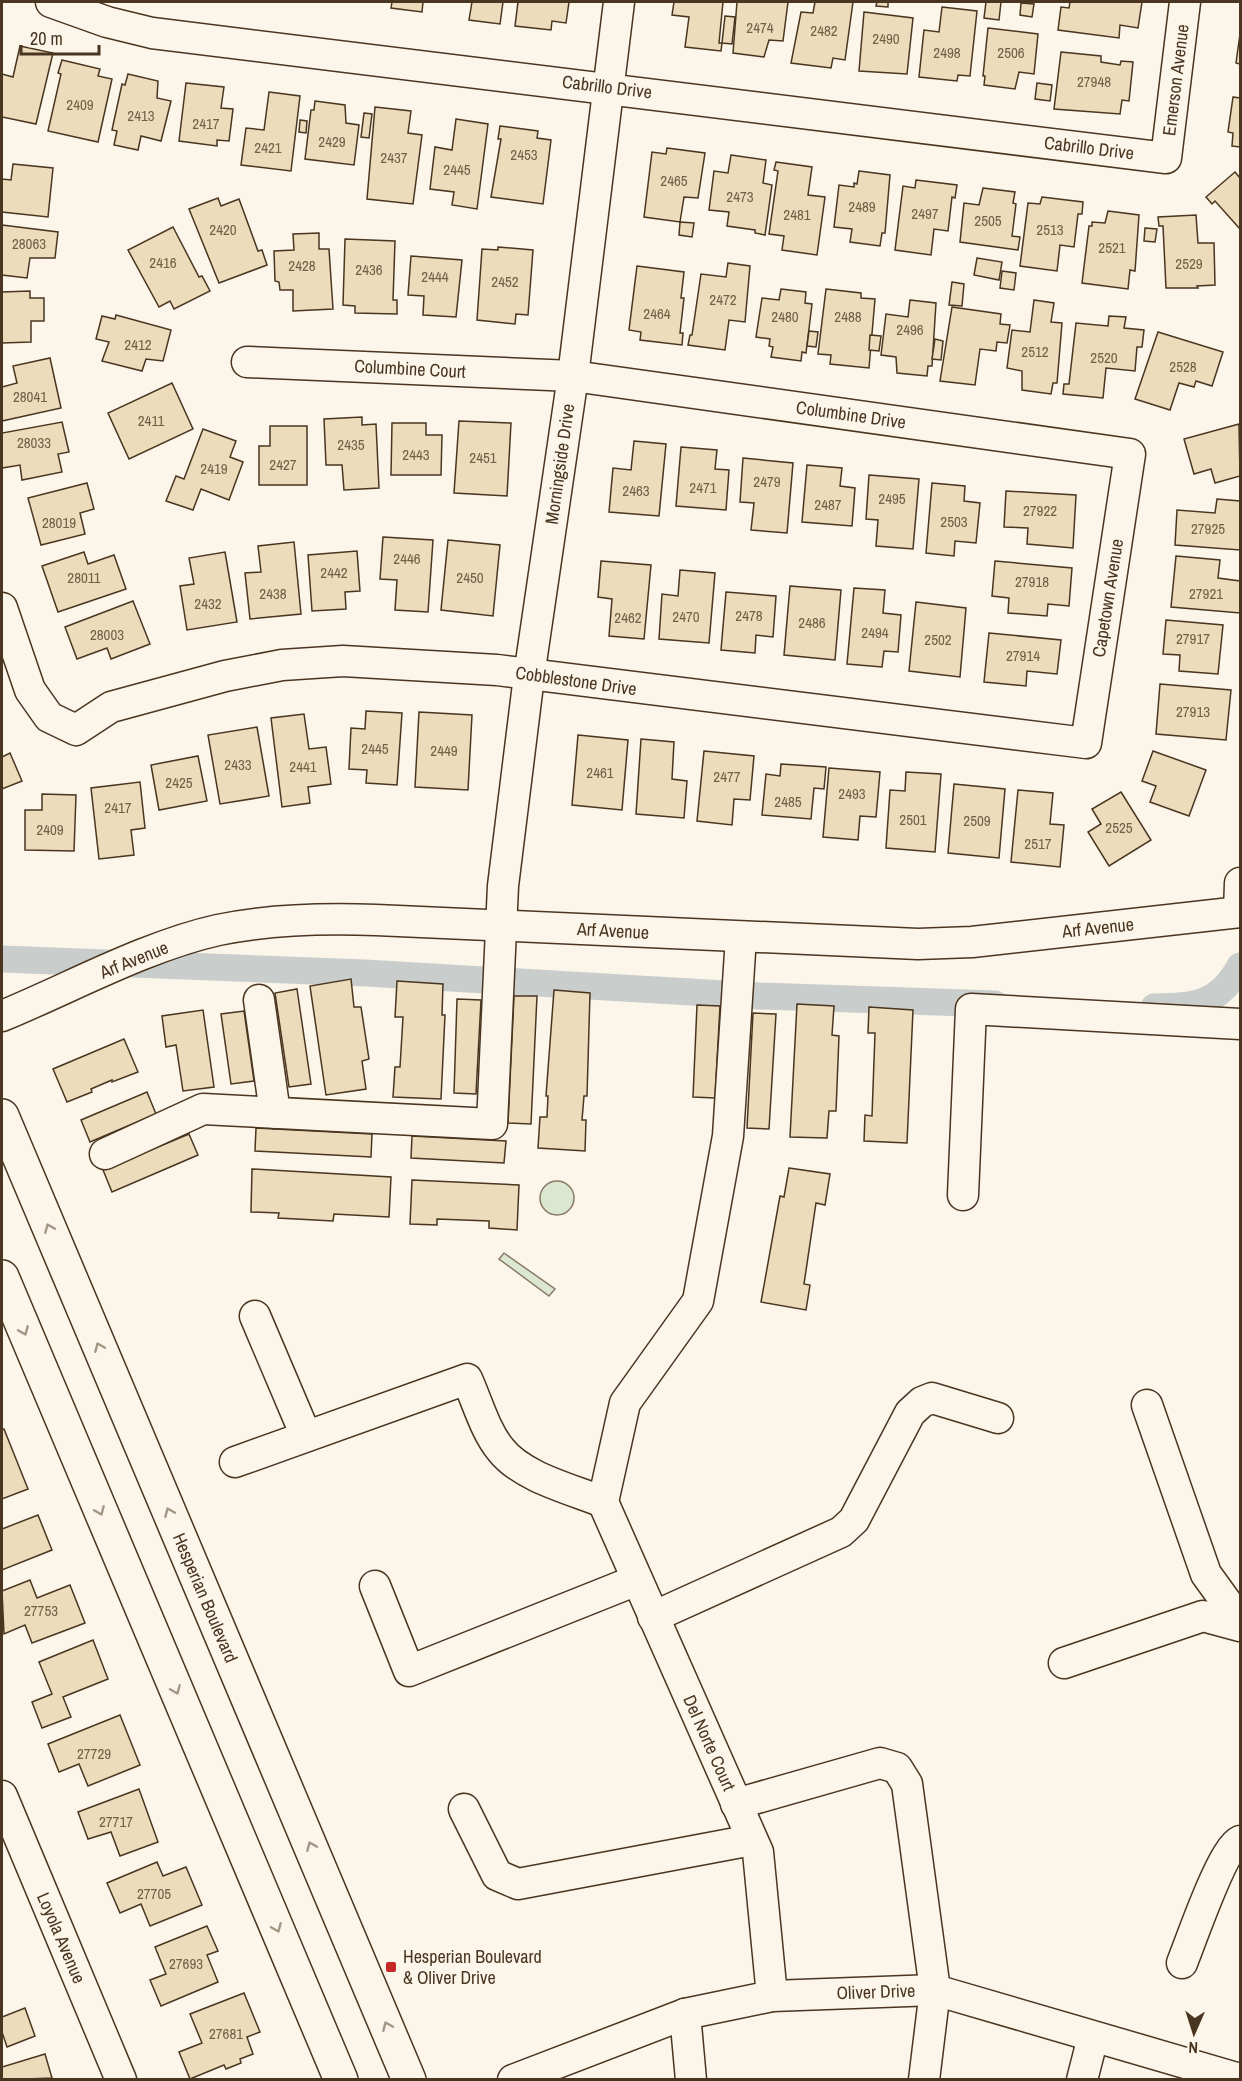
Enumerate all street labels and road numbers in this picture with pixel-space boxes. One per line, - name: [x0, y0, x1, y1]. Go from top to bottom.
- street label: Emerson Avenue: [1156, 23, 1195, 137]
- street label: Cabrillo Drive: [561, 69, 653, 104]
- street label: Cabrillo Drive: [1043, 130, 1135, 165]
- street label: Columbine Court: [354, 353, 466, 384]
- street label: Columbine Drive: [794, 394, 908, 435]
- street label: Morningside Drive: [539, 402, 580, 526]
- street label: Capetown Avenue: [1086, 537, 1129, 659]
- street label: Cobblestone Drive: [514, 660, 638, 701]
- street label: Arf Avenue: [1060, 911, 1135, 944]
- street label: Arf Avenue: [575, 916, 650, 945]
- street label: Arf Avenue: [95, 934, 172, 985]
- street label: Hesperian Boulevard: [167, 1529, 244, 1667]
- street label: Del Norte Court: [677, 1691, 742, 1795]
- street label: Loyola Avenue: [31, 1888, 92, 1987]
- street label: Oliver Drive: [836, 1978, 916, 2005]

